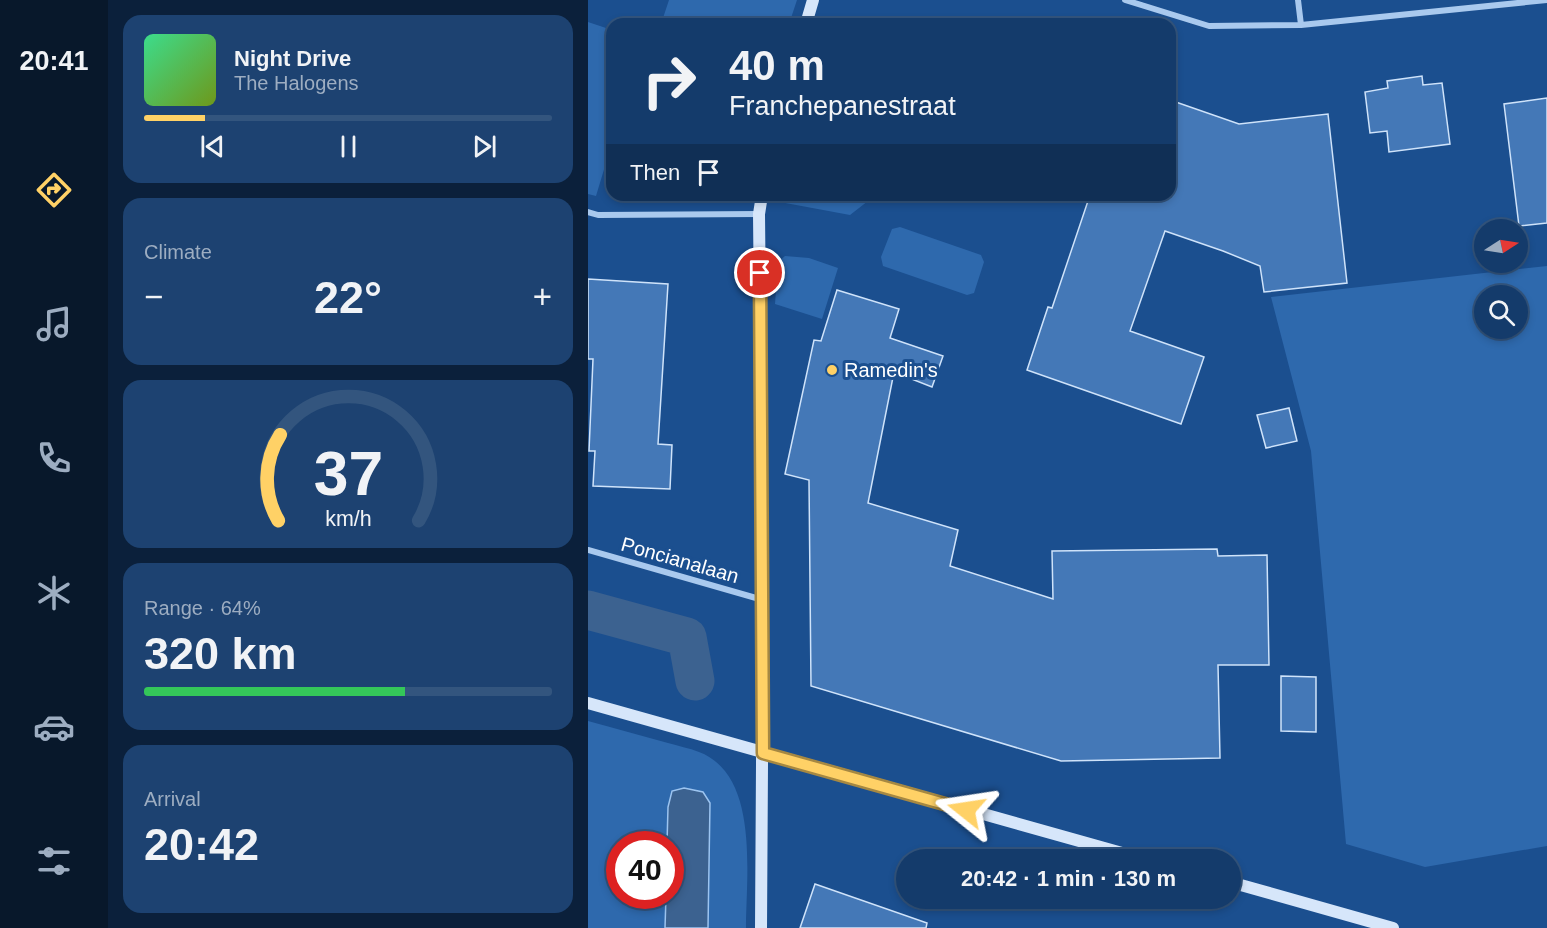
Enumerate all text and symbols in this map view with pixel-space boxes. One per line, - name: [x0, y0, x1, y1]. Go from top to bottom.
- icon: right: [630, 42, 708, 120]
- text: 40 m: [729, 42, 825, 89]
- text: 20:41: [19, 46, 89, 76]
- text: Night Drive: [234, 46, 351, 71]
- text: The Halogens: [234, 72, 359, 94]
- text: Franchepanestraat: [729, 91, 956, 121]
- icon: previous: [196, 130, 229, 163]
- icon: pause: [332, 130, 365, 163]
- icon: next: [468, 130, 501, 163]
- icon: arrive: [692, 156, 725, 189]
- text: Then: [630, 160, 680, 185]
- icon: directions: [33, 169, 75, 211]
- north arrow: [1474, 219, 1528, 273]
- map controls: [1474, 219, 1528, 339]
- text: Climate: [144, 241, 212, 263]
- pin: [734, 247, 785, 298]
- icon: arrive: [743, 256, 776, 289]
- text: 22°: [314, 272, 382, 323]
- text: −: [144, 278, 163, 315]
- text: +: [533, 278, 552, 315]
- button: search: [1474, 285, 1528, 339]
- icon: music: [33, 303, 75, 345]
- place label: Ramedin's: [844, 359, 938, 381]
- marker: Ramedin's: [825, 363, 839, 377]
- icon: phone: [33, 437, 75, 479]
- text: 37: [313, 439, 383, 508]
- text: km/h: [325, 507, 371, 531]
- street label: Poncianalaan: [619, 533, 741, 587]
- icon: climate: [33, 572, 75, 614]
- text: Range · 64%: [144, 597, 261, 619]
- text: 320 km: [144, 628, 297, 679]
- icon: car: [33, 706, 75, 748]
- position arrow: [934, 778, 998, 842]
- text: Arrival: [144, 788, 201, 810]
- text: 20:42: [144, 819, 259, 870]
- speed limit sign: 40: [606, 831, 684, 909]
- icon: filters: [33, 840, 75, 882]
- text: 20:42 · 1 min · 130 m: [961, 866, 1176, 891]

